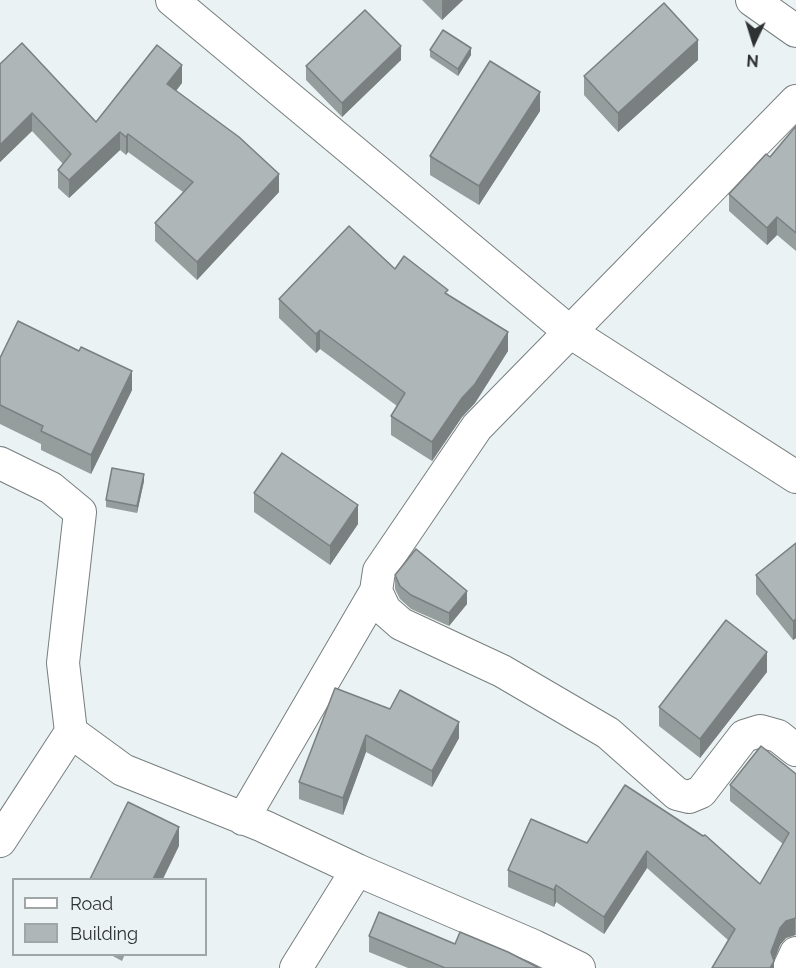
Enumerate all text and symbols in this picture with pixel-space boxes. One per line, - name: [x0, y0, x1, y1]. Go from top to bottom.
- north arrow: [724, 12, 784, 72]
- text: N: [746, 51, 759, 70]
- legend: [12, 878, 207, 956]
- text: Road: [70, 893, 113, 914]
- text: Building: [70, 923, 138, 944]

